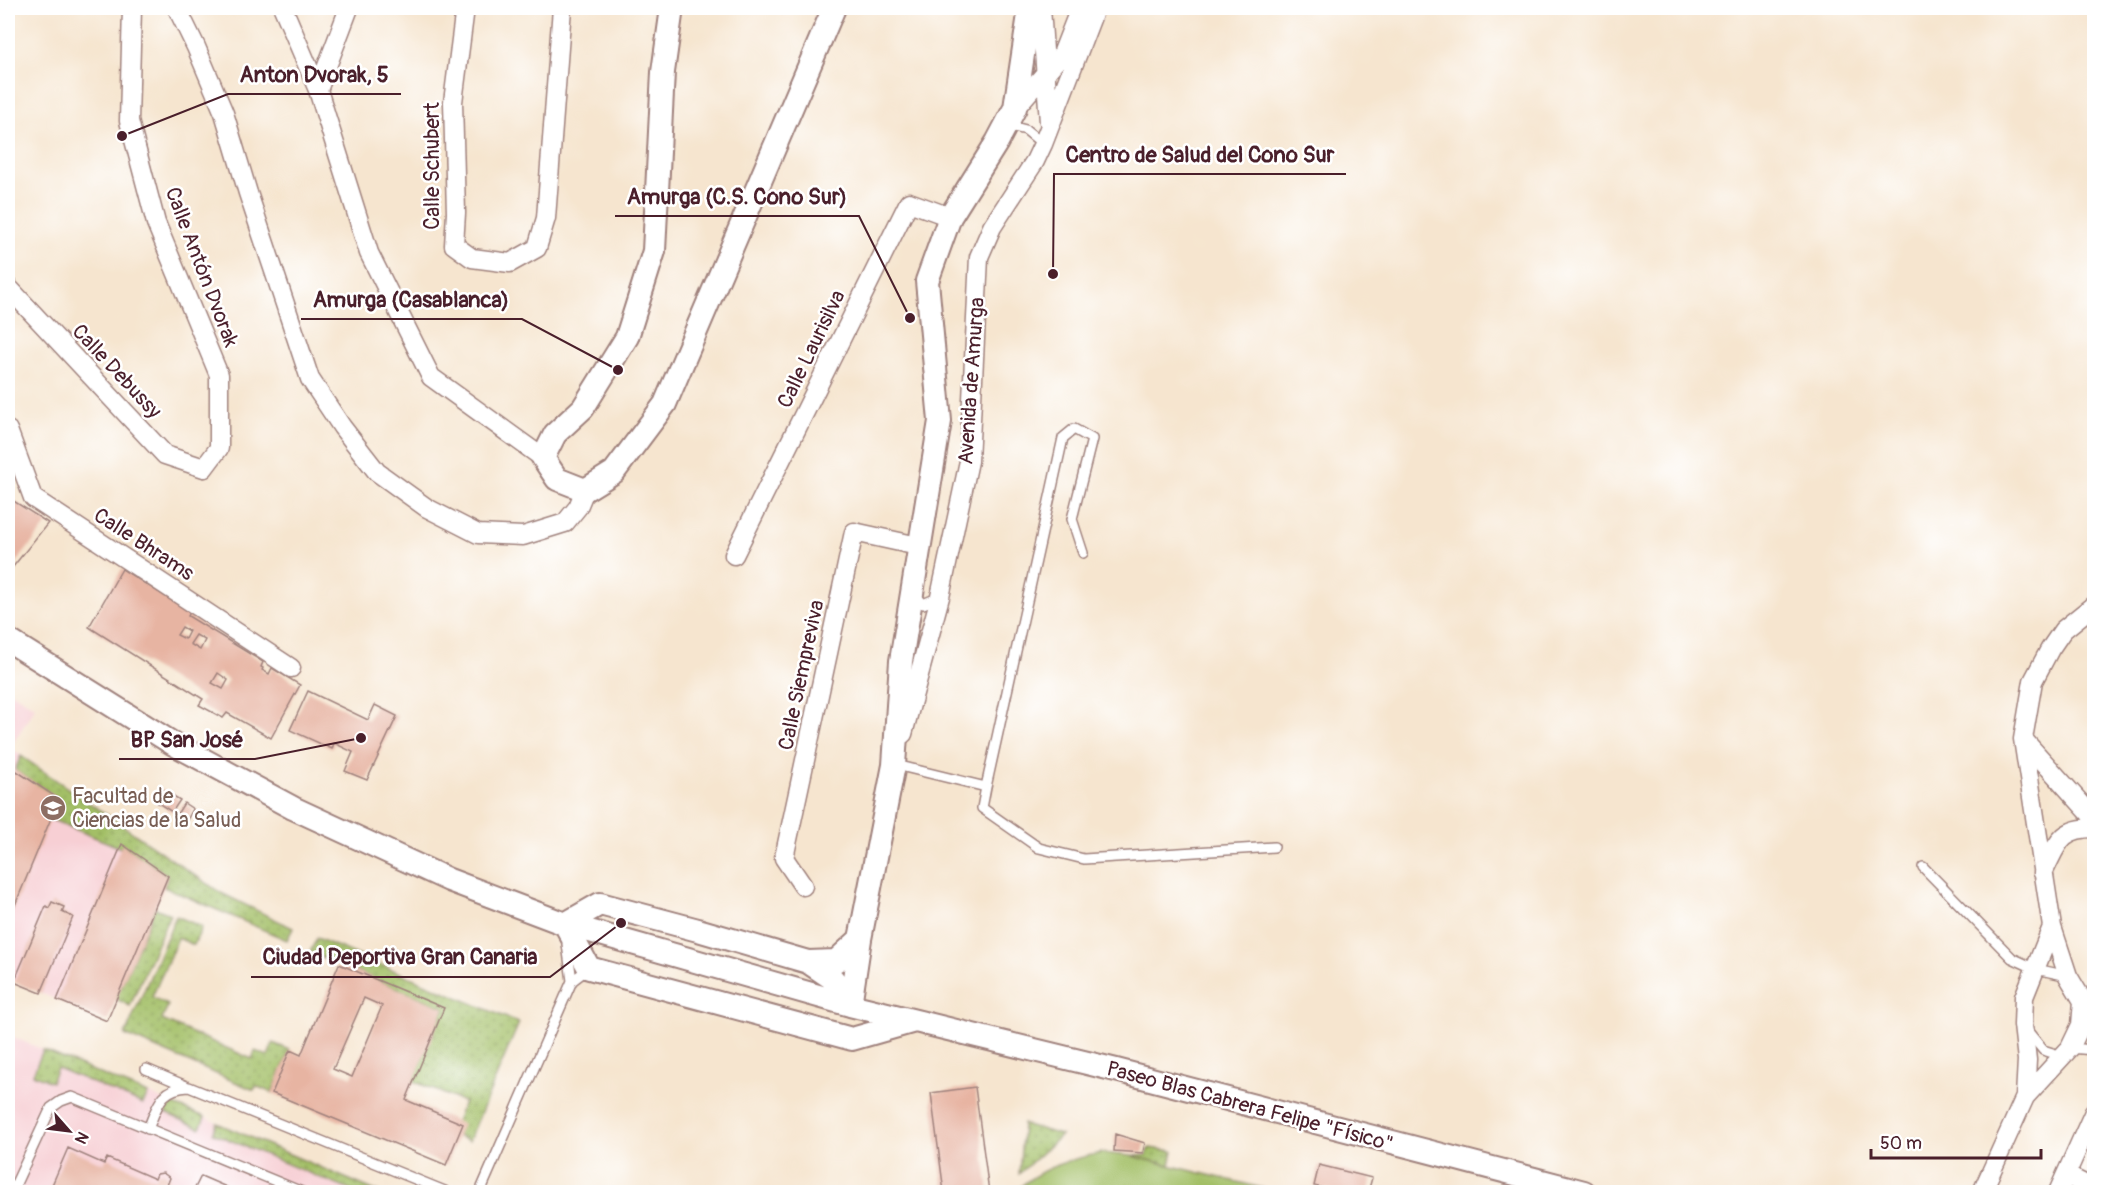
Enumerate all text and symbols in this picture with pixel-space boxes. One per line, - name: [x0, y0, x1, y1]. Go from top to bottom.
- callout: Anton Dvorak, 5: [228, 54, 401, 94]
- text: Anton Dvorak, 5: [239, 61, 389, 89]
- street label: Calle Schubert: [419, 102, 446, 230]
- callout: Centro de Salud del Cono Sur: [1054, 134, 1346, 174]
- text: Centro de Salud del Cono Sur: [1066, 141, 1336, 169]
- callout: Amurga (C.S. Cono Sur): [615, 176, 859, 216]
- street label: Calle Antón Dvorak: [159, 183, 245, 351]
- text: Amurga (C.S. Cono Sur): [627, 183, 847, 211]
- callout: Amurga (Casablanca): [301, 279, 522, 319]
- text: Amurga (Casablanca): [313, 286, 509, 314]
- street label: Calle Laurisilva: [771, 286, 852, 413]
- street label: Avenida de Amurga: [952, 296, 991, 466]
- street label: Calle Debussy: [66, 318, 167, 424]
- street label: Calle Bhrams: [88, 502, 200, 587]
- street label: Calle Siempreviva: [772, 598, 831, 753]
- callout: BP San José: [119, 719, 255, 759]
- text: BP San José: [131, 726, 244, 754]
- place label: Facultad de Ciencias de la Salud: [72, 783, 241, 834]
- school or university icon: Facultad de Ciencias de la Salud: [38, 793, 68, 823]
- callout: Ciudad Deportiva Gran Canaria: [251, 937, 550, 977]
- text: Ciudad Deportiva Gran Canaria: [262, 943, 538, 971]
- street label: Paseo Blas Cabrera Felipe "Físico": [1104, 1055, 1396, 1158]
- north arrow: [39, 1101, 99, 1161]
- scale bar: [1871, 1122, 2040, 1160]
- text: N: [70, 1128, 93, 1147]
- text: 50 m: [1880, 1132, 1922, 1155]

